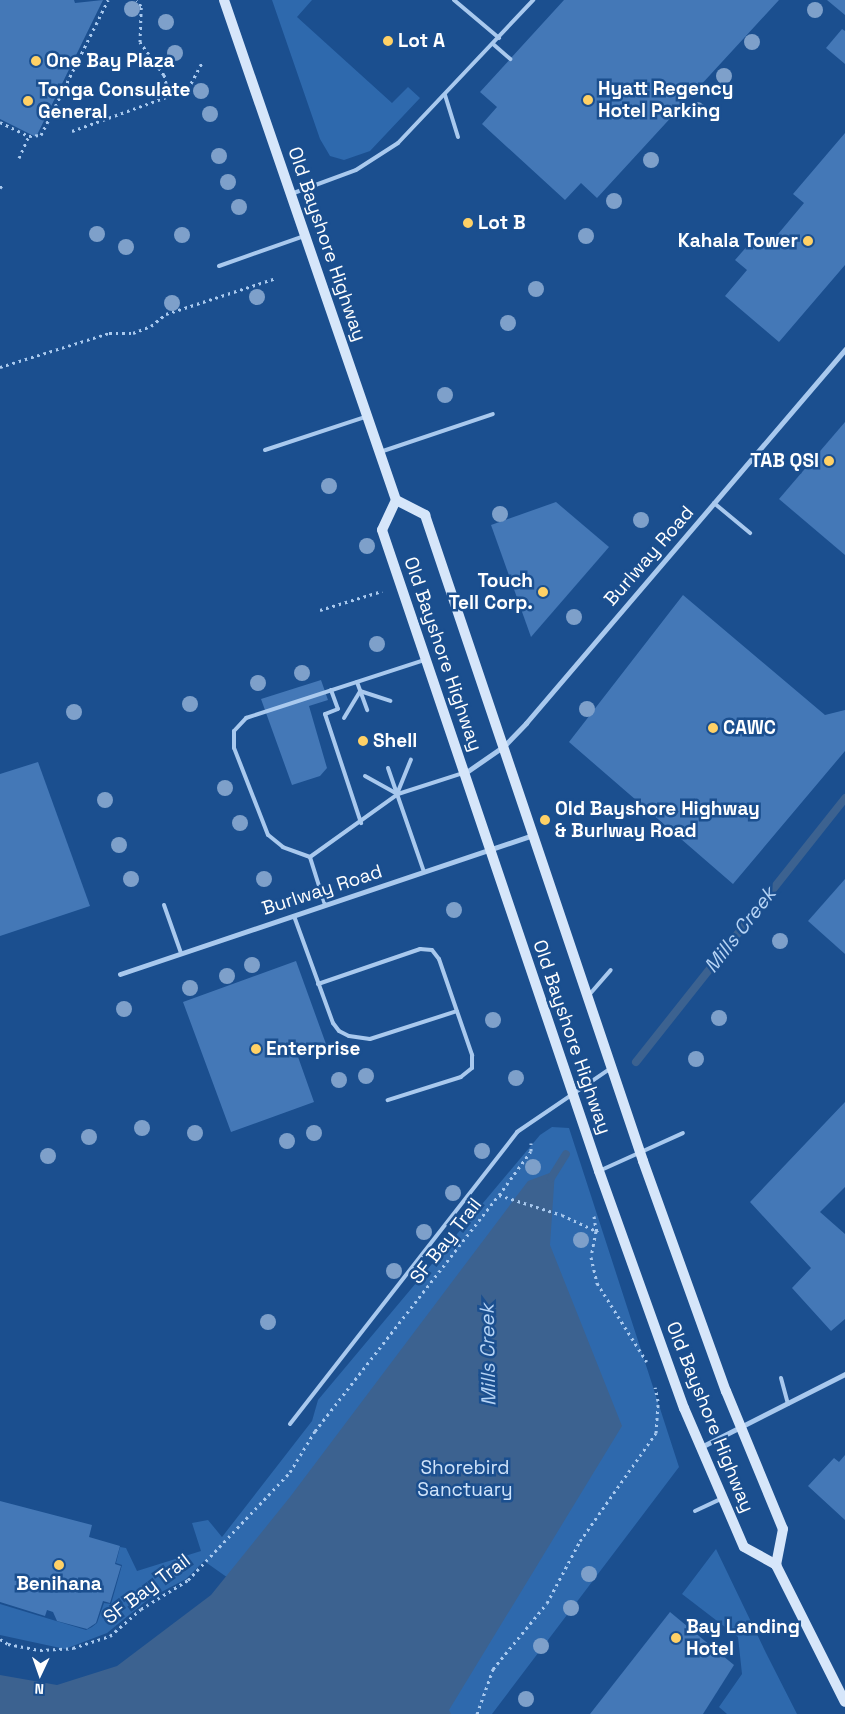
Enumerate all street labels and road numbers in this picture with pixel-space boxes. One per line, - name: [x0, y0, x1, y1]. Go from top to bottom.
- street label: Old Bayshore Highway: [283, 144, 371, 344]
- street label: Burlway Road: [599, 501, 699, 611]
- street label: Old Bayshore Highway: [399, 554, 487, 754]
- street label: Burlway Road: [259, 860, 385, 920]
- street label: Old Bayshore Highway: [528, 937, 616, 1137]
- street label: SF Bay Trail: [405, 1193, 487, 1289]
- street label: Old Bayshore Highway: [661, 1318, 759, 1516]
- street label: SF Bay Trail: [99, 1549, 195, 1629]

